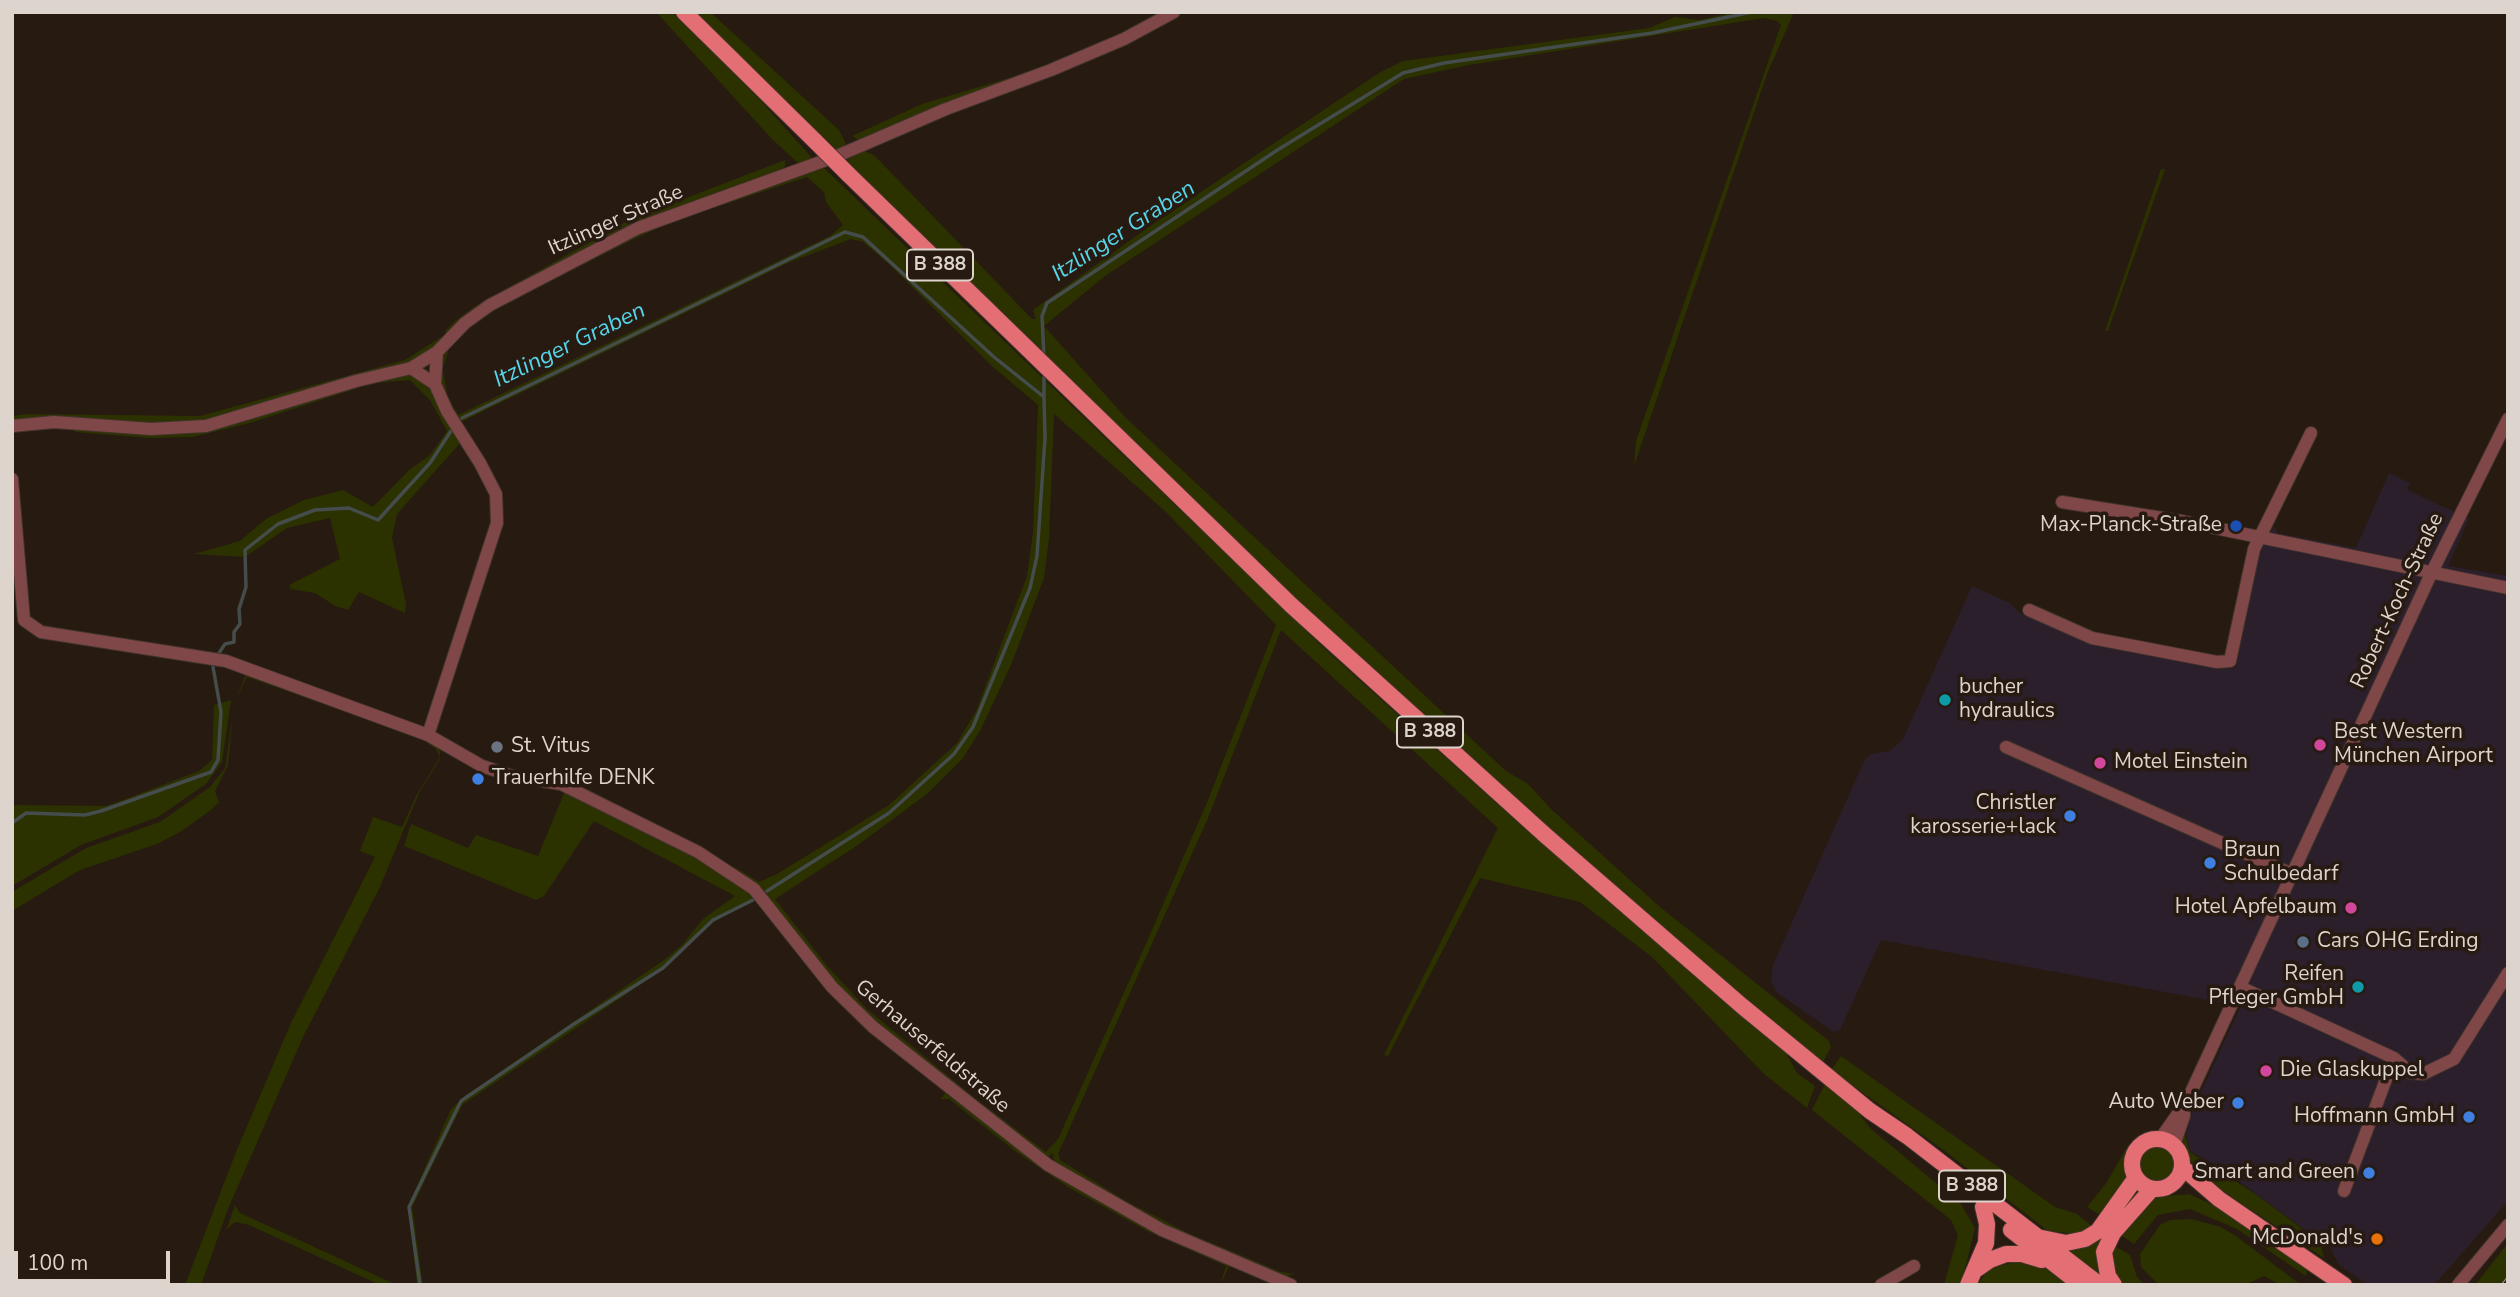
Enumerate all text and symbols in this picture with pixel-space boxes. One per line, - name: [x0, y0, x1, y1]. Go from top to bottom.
- water label: Itzlinger Graben: [1047, 175, 1201, 289]
- street label: Itzlinger Straße: [545, 180, 687, 262]
- road number: B 388: [907, 249, 973, 280]
- water label: Itzlinger Graben: [490, 297, 650, 395]
- street label: Robert-Koch-Straße: [2346, 509, 2450, 693]
- place label: Max-Planck-Straße: [2040, 513, 2222, 539]
- marker: Max-Planck-Straße: [2228, 518, 2244, 534]
- place label: bucher hydraulics: [1959, 675, 2055, 725]
- marker: bucher hydraulics: [1937, 692, 1953, 708]
- road number: B 388: [1397, 716, 1463, 748]
- place label: Best Western München Airport: [2334, 720, 2493, 770]
- place label: St. Vitus: [511, 734, 590, 760]
- marker: Best Western München Airport: [2312, 737, 2328, 753]
- marker: St. Vitus: [489, 739, 505, 755]
- place label: Motel Einstein: [2114, 750, 2248, 776]
- marker: Motel Einstein: [2092, 755, 2108, 771]
- place label: Trauerhilfe DENK: [492, 766, 655, 792]
- marker: Trauerhilfe DENK: [470, 771, 486, 787]
- place label: Christler karosserie+lack: [1910, 791, 2056, 841]
- marker: Christler karosserie+lack: [2062, 808, 2078, 824]
- place label: Braun Schulbedarf: [2224, 838, 2338, 888]
- marker: Braun Schulbedarf: [2202, 855, 2218, 871]
- place label: Hotel Apfelbaum: [2175, 895, 2337, 921]
- marker: Hotel Apfelbaum: [2343, 900, 2359, 916]
- place label: Cars OHG Erding: [2317, 929, 2479, 955]
- marker: Cars OHG Erding: [2295, 934, 2311, 950]
- place label: Reifen Pfleger GmbH: [2209, 962, 2344, 1012]
- street label: Gerhauserfeldstraße: [849, 975, 1015, 1119]
- marker: Reifen Pfleger GmbH: [2350, 979, 2366, 995]
- place label: Die Glaskuppel: [2280, 1058, 2424, 1084]
- marker: Die Glaskuppel: [2258, 1063, 2274, 1079]
- place label: Auto Weber: [2109, 1090, 2224, 1116]
- marker: Auto Weber: [2230, 1095, 2246, 1111]
- place label: Hoffmann GmbH: [2294, 1104, 2455, 1130]
- marker: Hoffmann GmbH: [2461, 1109, 2477, 1125]
- place label: Smart and Green: [2195, 1160, 2355, 1186]
- marker: Smart and Green: [2361, 1165, 2377, 1181]
- road number: B 388: [1939, 1170, 2005, 1202]
- place label: McDonald's: [2252, 1226, 2363, 1252]
- marker: McDonald's: [2369, 1231, 2385, 1247]
- scale bar: [18, 1238, 173, 1282]
- text: 100 m: [27, 1249, 88, 1277]

